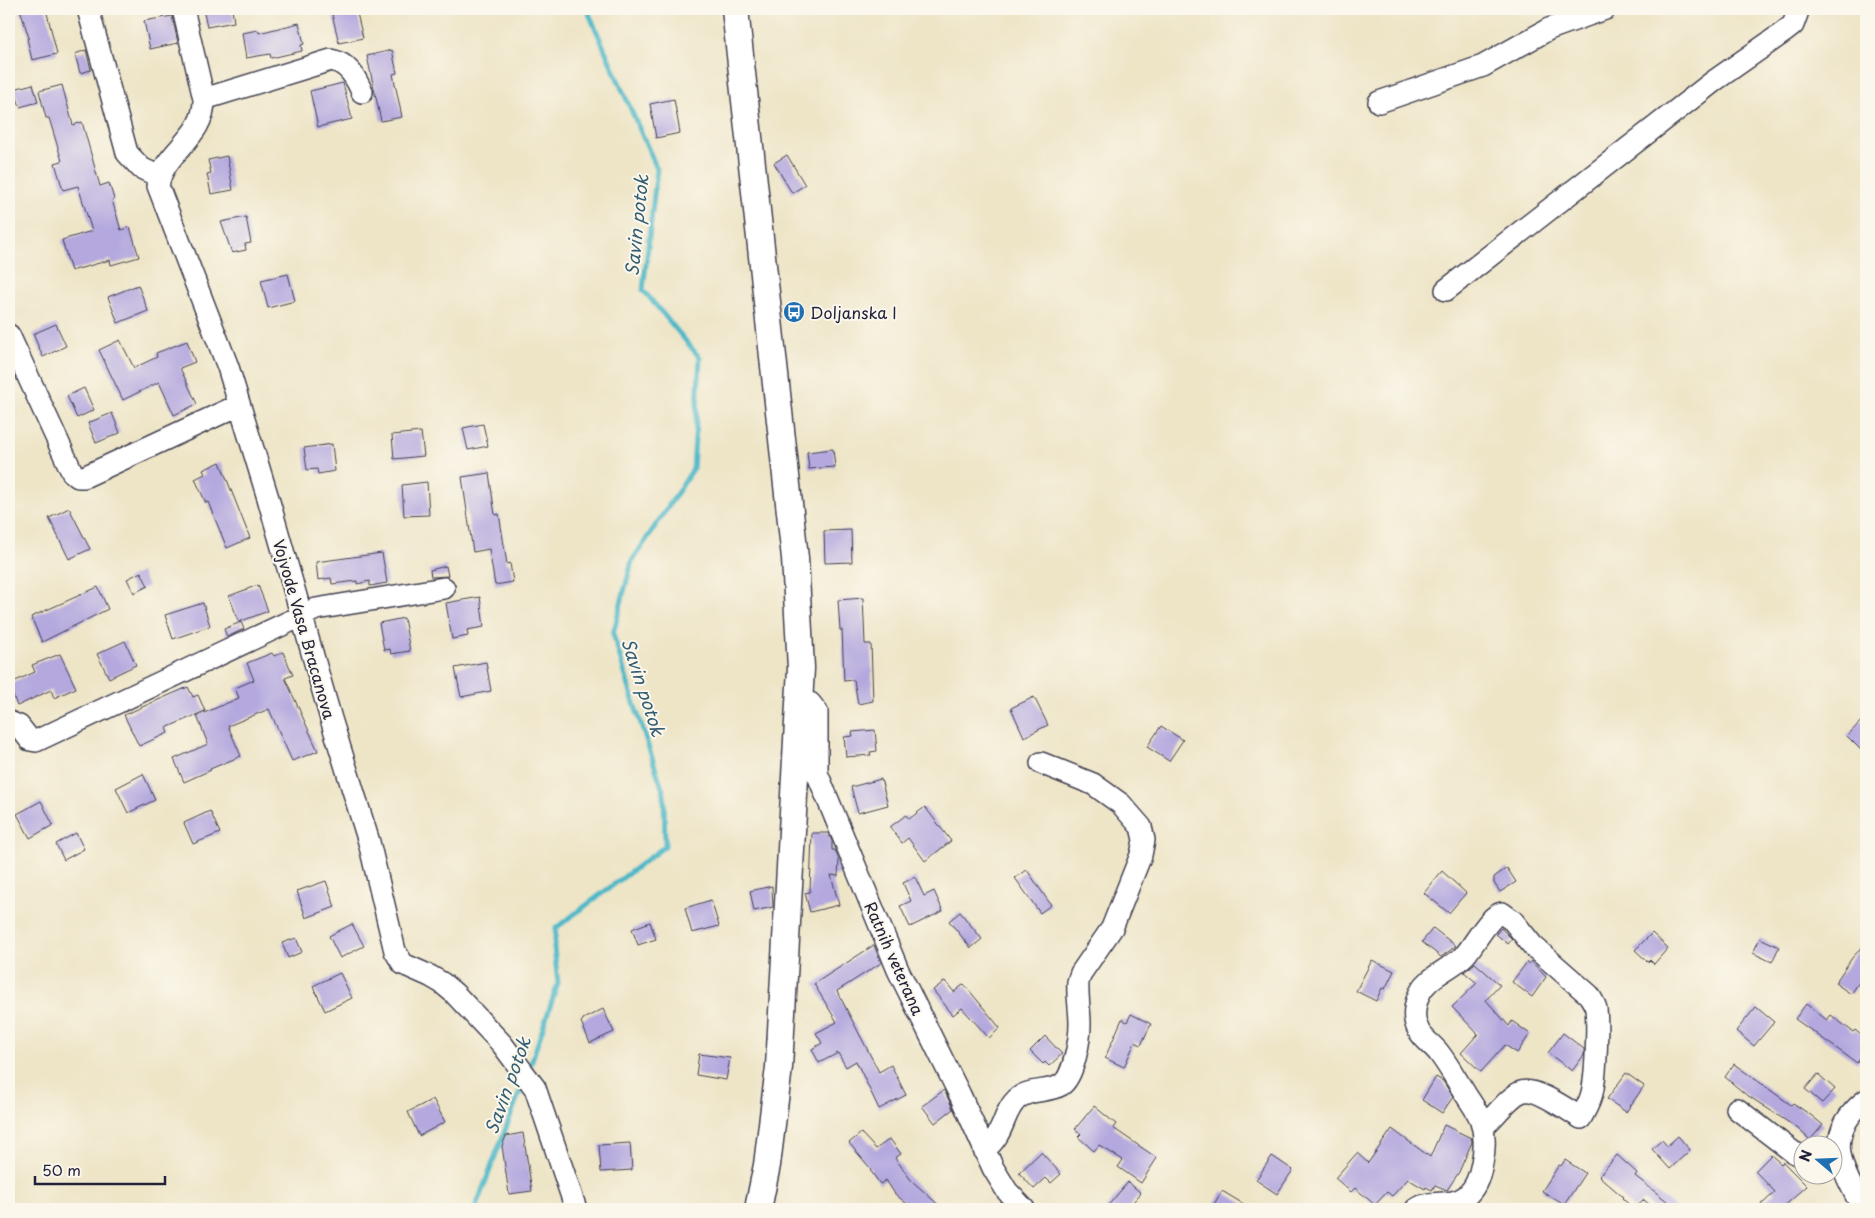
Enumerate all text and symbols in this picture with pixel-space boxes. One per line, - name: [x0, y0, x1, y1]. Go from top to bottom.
- water label: Savin potok: [617, 172, 655, 277]
- bus stop icon: Doljanska I: [782, 300, 806, 324]
- place label: Doljanska I: [810, 300, 897, 324]
- street label: Vojvode Vasa Bracanova: [268, 536, 342, 722]
- water label: Savin potok: [615, 634, 673, 740]
- street label: Ratnih veterana: [859, 897, 931, 1019]
- water label: Savin potok: [477, 1032, 537, 1137]
- north arrow: [1792, 1136, 1842, 1186]
- text: N: [1794, 1147, 1817, 1164]
- scale bar: [35, 1153, 165, 1185]
- text: 50 m: [42, 1158, 81, 1181]

